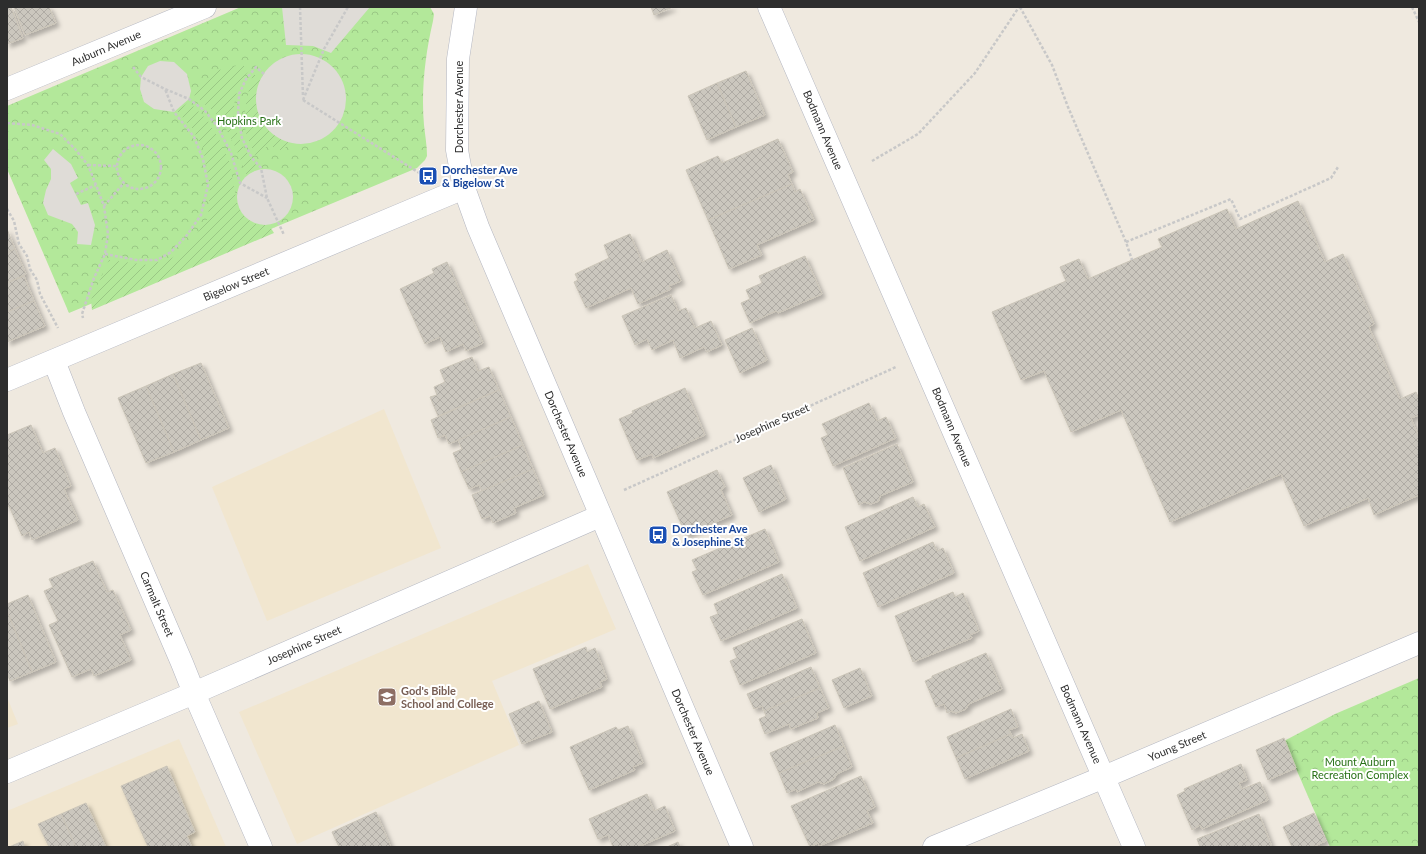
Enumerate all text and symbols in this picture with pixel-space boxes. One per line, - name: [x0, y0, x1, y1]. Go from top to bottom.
- street label: Auburn Avenue: [69, 27, 143, 68]
- street label: Dorchester Avenue: [452, 61, 465, 153]
- street label: Bodmann Avenue: [801, 88, 846, 172]
- park label: Hopkins Park: [217, 114, 281, 127]
- place label: Dorchester Ave & Bigelow St: [442, 163, 518, 189]
- bus stop icon: Dorchester Ave & Bigelow St: [417, 165, 439, 187]
- street label: Bigelow Street: [201, 264, 271, 303]
- street label: Bodmann Avenue: [930, 385, 975, 469]
- street label: Dorchester Avenue: [542, 389, 591, 479]
- street label: Josephine Street: [733, 400, 811, 445]
- place label: Dorchester Ave & Josephine St: [672, 522, 748, 548]
- bus stop icon: Dorchester Ave & Josephine St: [647, 524, 669, 546]
- street label: Carmalt Street: [138, 569, 177, 638]
- street label: Josephine Street: [265, 622, 343, 667]
- street label: Bodmann Avenue: [1058, 682, 1105, 765]
- place label: God's Bible School and College: [401, 684, 494, 710]
- school or university icon: God's Bible School and College: [376, 686, 398, 708]
- street label: Dorchester Avenue: [669, 687, 718, 777]
- street label: Young Street: [1146, 727, 1208, 764]
- park label: Mount Auburn Recreation Complex: [1311, 755, 1409, 781]

